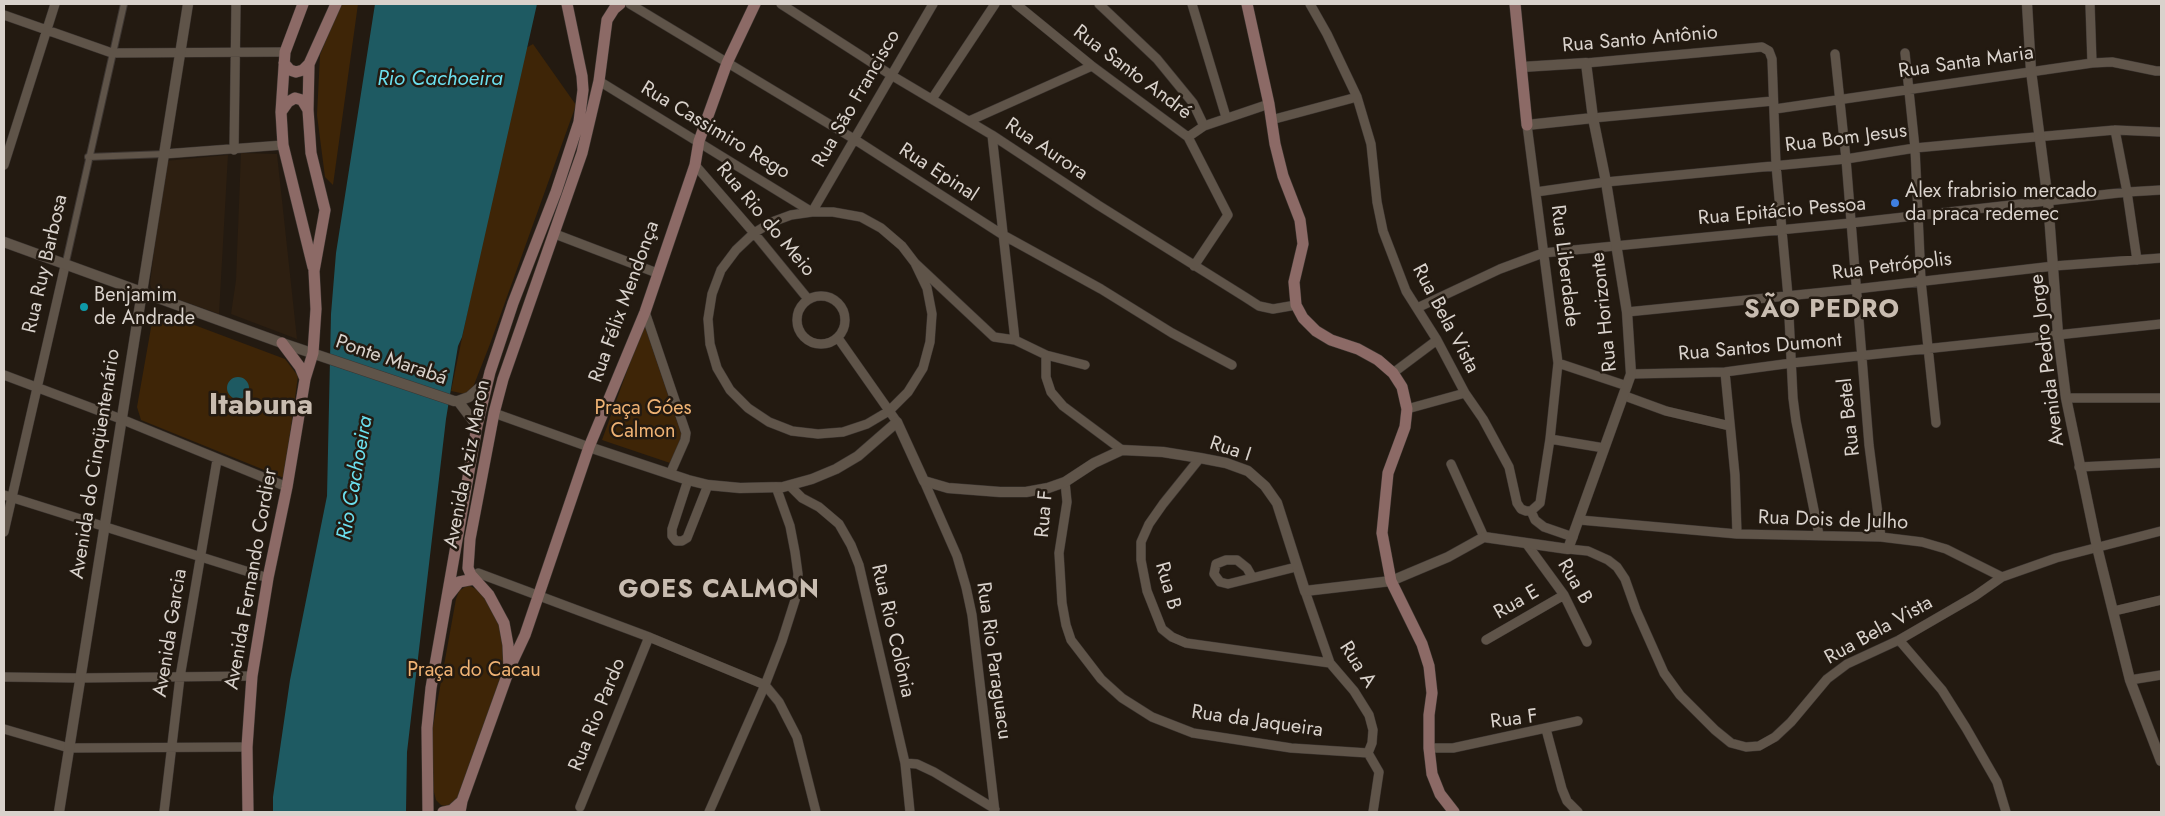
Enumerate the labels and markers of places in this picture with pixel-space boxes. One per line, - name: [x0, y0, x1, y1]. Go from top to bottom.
- place label: Alex frabrisio mercado da praca redemec: [1905, 180, 2097, 227]
- marker: Alex frabrisio mercado da praca redemec: [1889, 197, 1901, 209]
- place label: Benjamim de Andrade: [94, 284, 195, 331]
- marker: Benjamim de Andrade: [78, 301, 90, 313]

